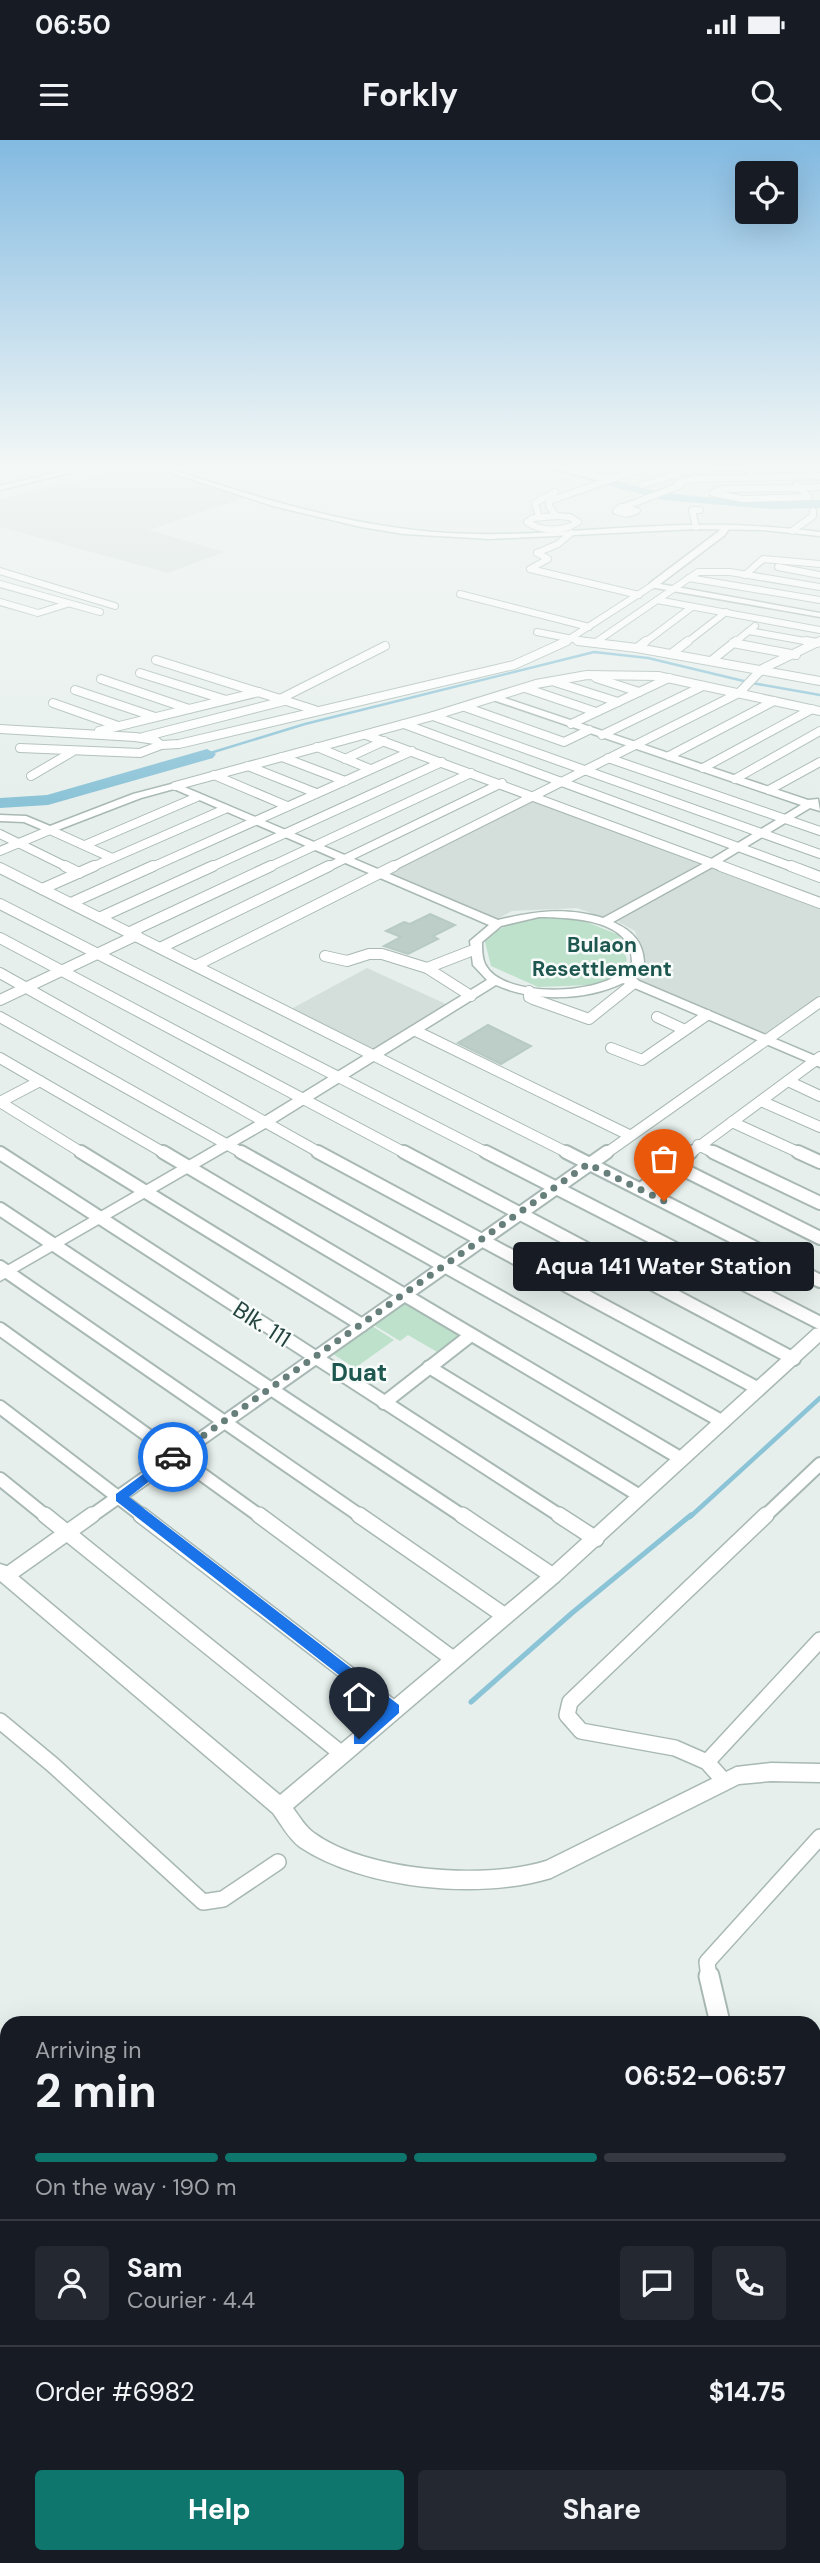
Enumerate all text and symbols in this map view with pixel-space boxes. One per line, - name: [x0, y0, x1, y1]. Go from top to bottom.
- text: 06:50: [35, 8, 111, 42]
- text: Forkly: [362, 74, 458, 116]
- icon: menu: [35, 76, 73, 114]
- icon: search: [747, 76, 785, 114]
- map controls: [735, 161, 798, 224]
- button: locate: [735, 161, 798, 224]
- district label: Bulaon Resettlement: [532, 931, 672, 983]
- pin: [634, 1129, 694, 1201]
- icon: bag: [645, 1140, 683, 1178]
- callout: Aqua 141 Water Station: [514, 1243, 814, 1292]
- text: Aqua 141 Water Station: [535, 1251, 792, 1281]
- street label: Blk. 111: [227, 1294, 297, 1354]
- district label: Duat: [331, 1357, 387, 1388]
- courier: [138, 1422, 208, 1492]
- icon: car: [154, 1438, 192, 1476]
- pin: [329, 1667, 389, 1739]
- icon: home: [340, 1678, 378, 1716]
- text: Arriving in: [35, 2035, 141, 2065]
- text: 06:52–06:57: [624, 2059, 786, 2093]
- text: 2 min: [35, 2061, 157, 2121]
- text: On the way · 190 m: [35, 2172, 236, 2202]
- button: person: [35, 2246, 109, 2320]
- button: chat: [620, 2246, 694, 2320]
- button: phone: [712, 2246, 786, 2320]
- text: Sam: [127, 2251, 182, 2285]
- text: Courier · 4.4: [127, 2285, 255, 2315]
- text: Order #6982: [35, 2375, 195, 2409]
- text: $14.75: [709, 2375, 786, 2409]
- button: Help: [35, 2470, 404, 2550]
- button: Share: [418, 2470, 786, 2550]

